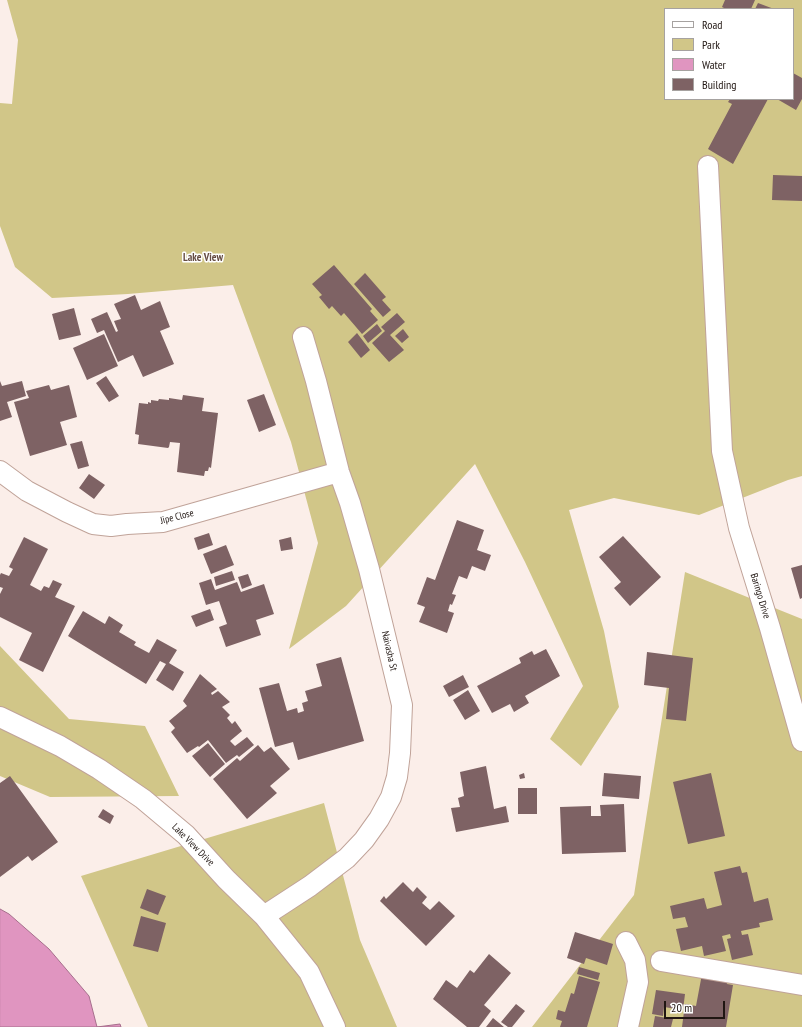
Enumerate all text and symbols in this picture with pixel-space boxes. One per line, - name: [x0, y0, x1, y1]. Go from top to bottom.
- legend: [664, 8, 794, 100]
- text: Road: [702, 17, 722, 32]
- text: Park: [702, 37, 720, 52]
- text: Water: [702, 57, 726, 72]
- text: Building: [702, 77, 737, 92]
- district label: Lake View: [183, 251, 223, 265]
- street label: Jipe Close: [159, 507, 195, 527]
- street label: Baringo Drive: [747, 572, 773, 620]
- street label: Naivasha St: [379, 630, 399, 672]
- street label: Lake View Drive: [169, 821, 217, 869]
- scale bar: [666, 993, 727, 1019]
- text: 20 m: [671, 1000, 692, 1015]

